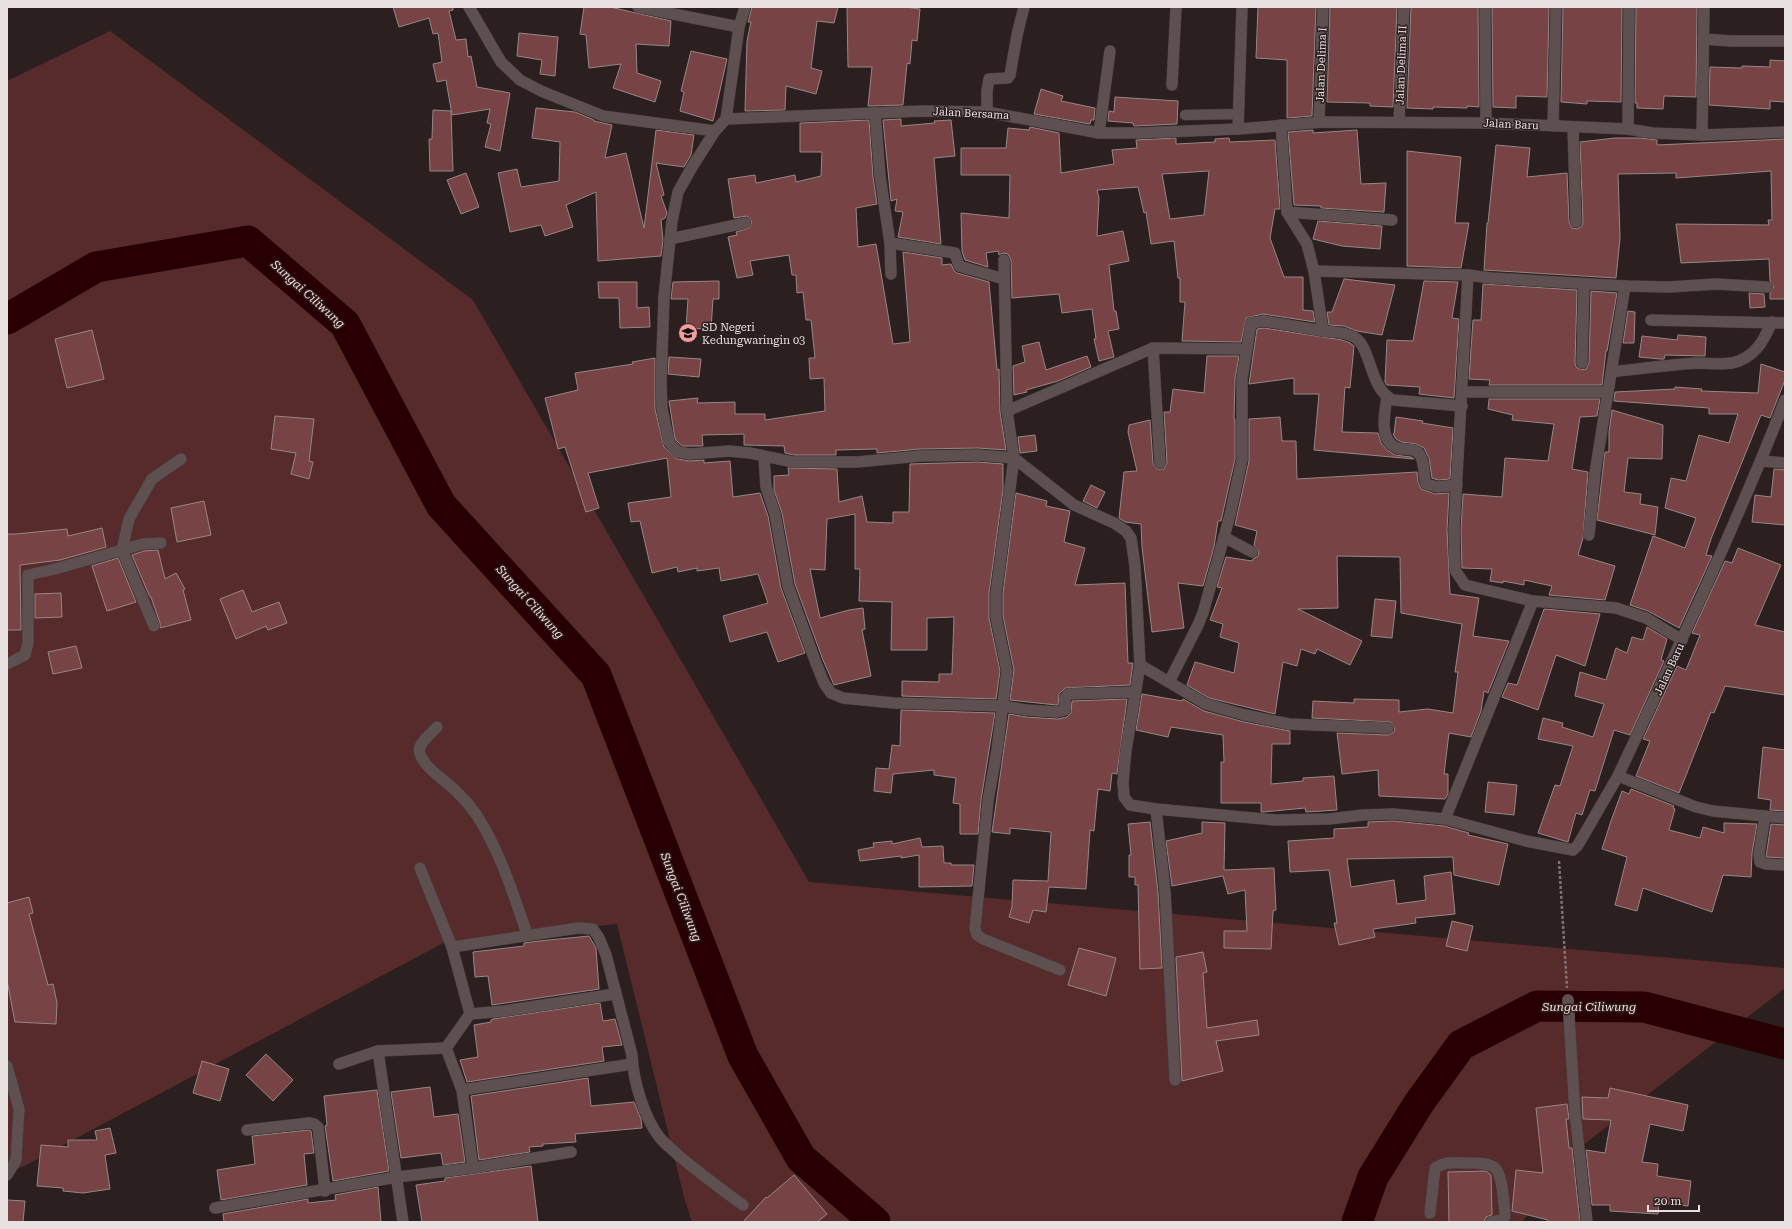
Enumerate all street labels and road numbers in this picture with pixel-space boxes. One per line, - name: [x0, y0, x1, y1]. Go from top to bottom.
- street label: Jalan Delima II: [1394, 25, 1409, 105]
- street label: Jalan Delima I: [1314, 27, 1329, 103]
- street label: Jalan Bersama: [933, 105, 1009, 122]
- street label: Jalan Baru: [1483, 117, 1539, 132]
- street label: Jalan Baru: [1652, 641, 1687, 697]

